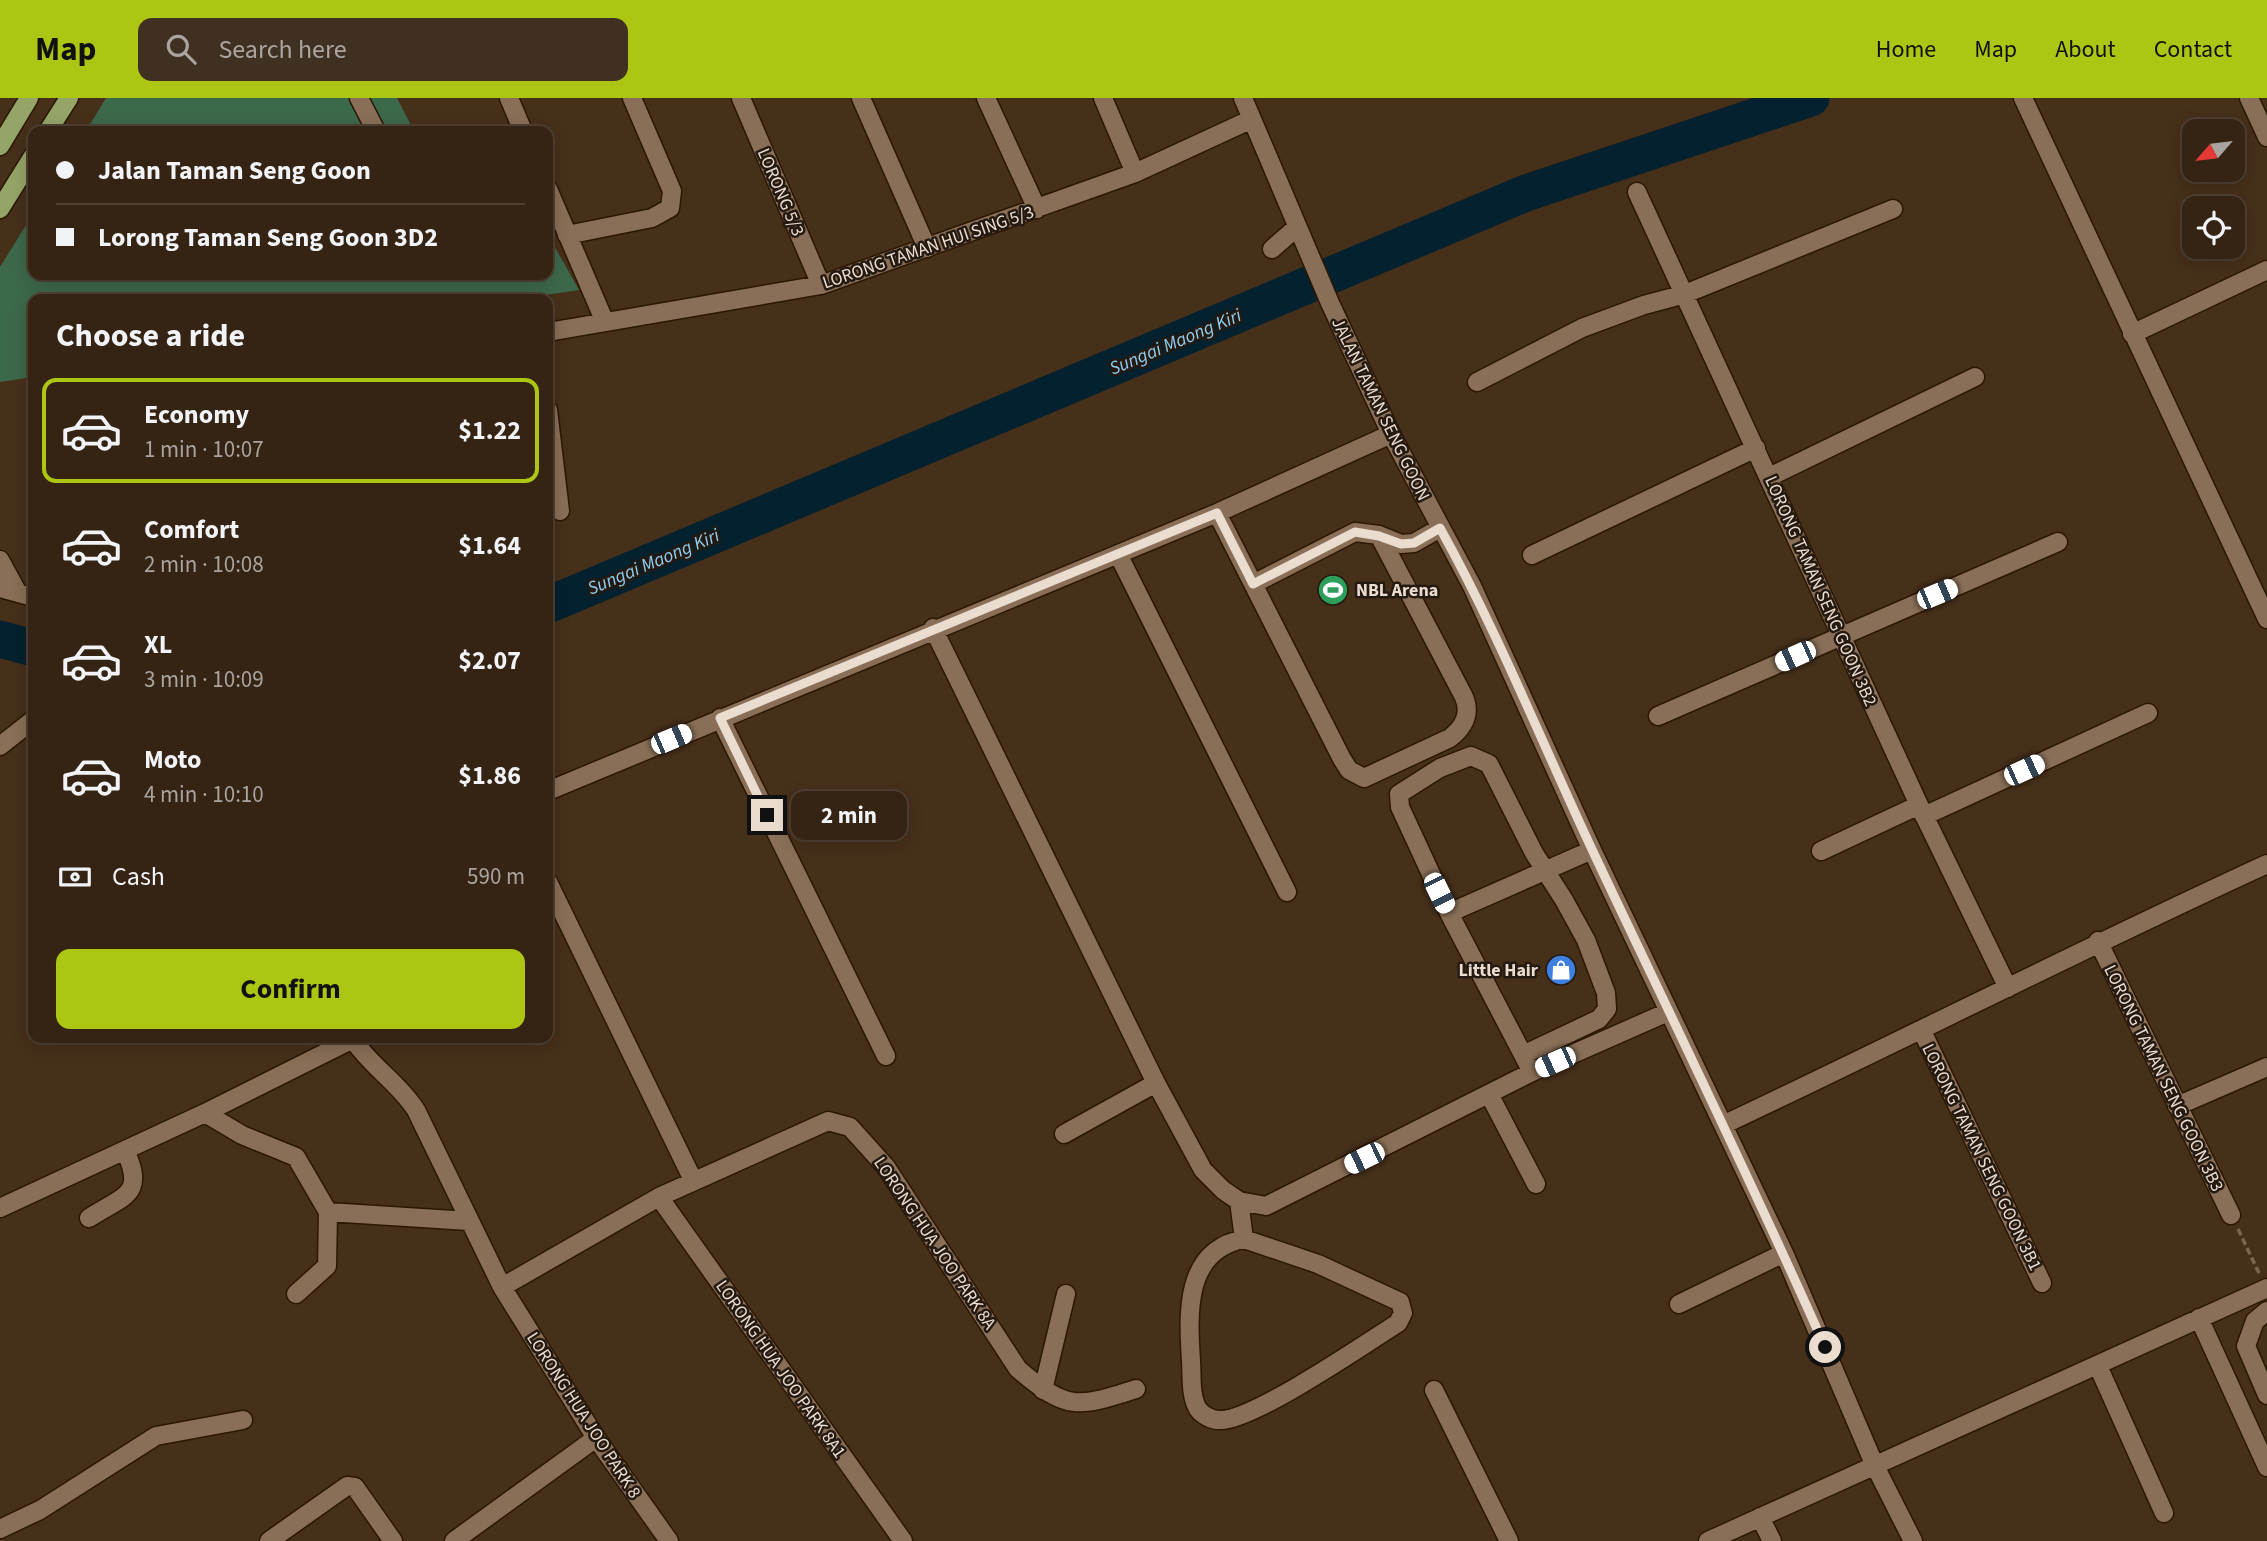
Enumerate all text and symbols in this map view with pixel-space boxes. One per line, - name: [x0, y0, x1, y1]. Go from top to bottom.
- search box: [138, 18, 628, 81]
- text: Map: [35, 26, 96, 73]
- icon: search: [162, 30, 200, 68]
- text: Search here: [218, 31, 347, 68]
- text: Home: [1876, 32, 1936, 67]
- text: Map: [1974, 32, 2017, 67]
- text: About: [2055, 32, 2116, 67]
- text: Contact: [2154, 32, 2232, 67]
- north arrow: [2182, 119, 2245, 182]
- map controls: [2182, 119, 2245, 259]
- street label: LORONG 5/3: [751, 145, 810, 240]
- text: Jalan Taman Seng Goon: [98, 152, 371, 189]
- button: locate: [2182, 196, 2245, 259]
- street label: LORONG TAMAN HUI SING 5/3: [819, 199, 1037, 295]
- text: Lorong Taman Seng Goon 3D2: [98, 219, 438, 256]
- water label: Sungai Maong Kiri: [1105, 302, 1246, 382]
- text: Choose a ride: [56, 313, 245, 359]
- street label: JALAN TAMAN SENG GOON: [1325, 313, 1436, 505]
- text: Economy: [144, 396, 249, 433]
- icon: car: [60, 399, 123, 462]
- text: $1.22: [458, 412, 521, 449]
- text: 1 min · 10:07: [144, 433, 264, 466]
- street label: LORONG TAMAN SENG GOON 3B2: [1758, 472, 1883, 710]
- text: Comfort: [144, 511, 239, 548]
- icon: car: [60, 514, 123, 577]
- water label: Sungai Maong Kiri: [583, 522, 724, 602]
- text: $1.64: [458, 527, 521, 564]
- text: 2 min · 10:08: [144, 548, 264, 581]
- sports icon: NBL Arena: [1316, 573, 1350, 607]
- car: [1914, 576, 1961, 612]
- place label: NBL Arena: [1356, 578, 1438, 603]
- text: XL: [144, 626, 172, 663]
- icon: car: [60, 629, 123, 692]
- car: [1772, 638, 1819, 674]
- text: $2.07: [458, 642, 521, 679]
- text: 3 min · 10:09: [144, 663, 264, 696]
- car: [648, 721, 695, 757]
- text: Moto: [144, 741, 201, 778]
- icon: car: [60, 744, 123, 807]
- car: [2001, 752, 2048, 788]
- text: $1.86: [458, 757, 521, 794]
- text: 4 min · 10:10: [144, 778, 264, 811]
- callout: 2 min: [792, 790, 907, 840]
- route end: [751, 799, 783, 831]
- text: 2 min: [821, 799, 877, 832]
- icon: cash: [56, 858, 94, 896]
- text: Cash: [112, 858, 165, 895]
- text: 590 m: [467, 860, 525, 893]
- car: [1421, 870, 1458, 916]
- button: Confirm: [56, 949, 525, 1029]
- shop icon: Little Hair: [1544, 953, 1578, 987]
- place label: Little Hair: [1458, 958, 1539, 983]
- street label: LORONG TAMAN SENG GOON 3B3: [2098, 960, 2230, 1196]
- street label: LORONG TAMAN SENG GOON 3B1: [1916, 1039, 2048, 1275]
- car: [1532, 1044, 1579, 1080]
- car: [1341, 1139, 1388, 1177]
- street label: LORONG HUA JOO PARK 8A: [867, 1152, 1002, 1335]
- street label: LORONG HUA JOO PARK 8A1: [709, 1275, 852, 1463]
- street label: LORONG HUA JOO PARK 8: [520, 1327, 647, 1503]
- route start: [1809, 1331, 1841, 1363]

